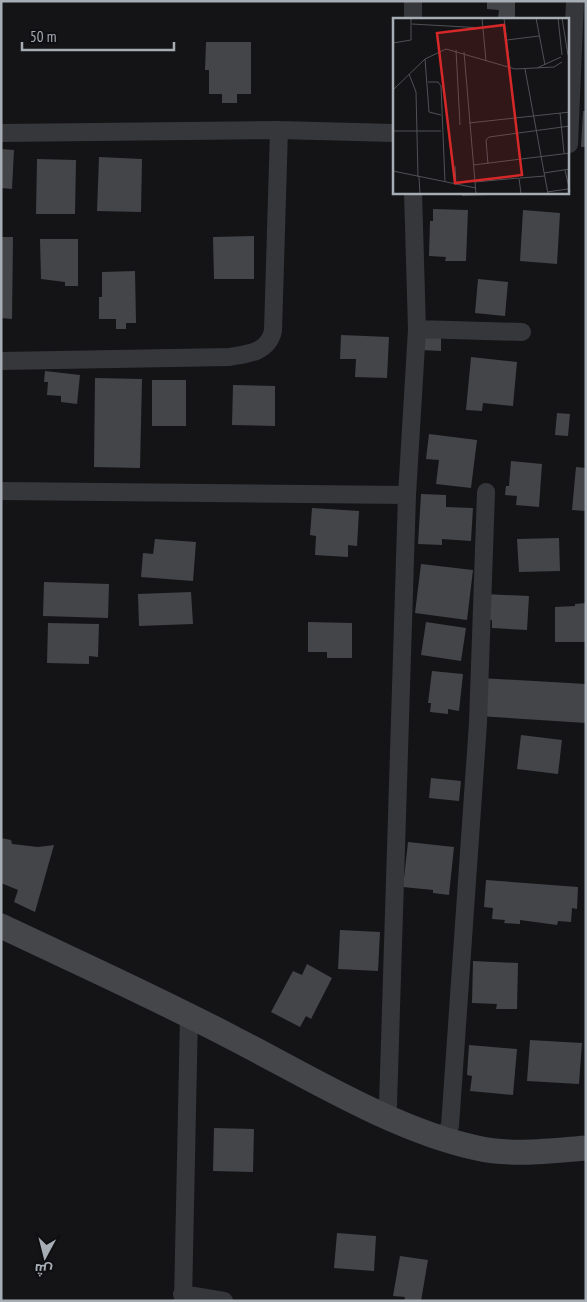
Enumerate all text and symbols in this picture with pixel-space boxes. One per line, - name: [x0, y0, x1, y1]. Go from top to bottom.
- inset map: [393, 18, 570, 194]
- scale bar: [22, 20, 175, 52]
- text: 50 m: [30, 27, 56, 46]
- north arrow: [20, 1232, 70, 1282]
- text: ش: [33, 1260, 53, 1280]

